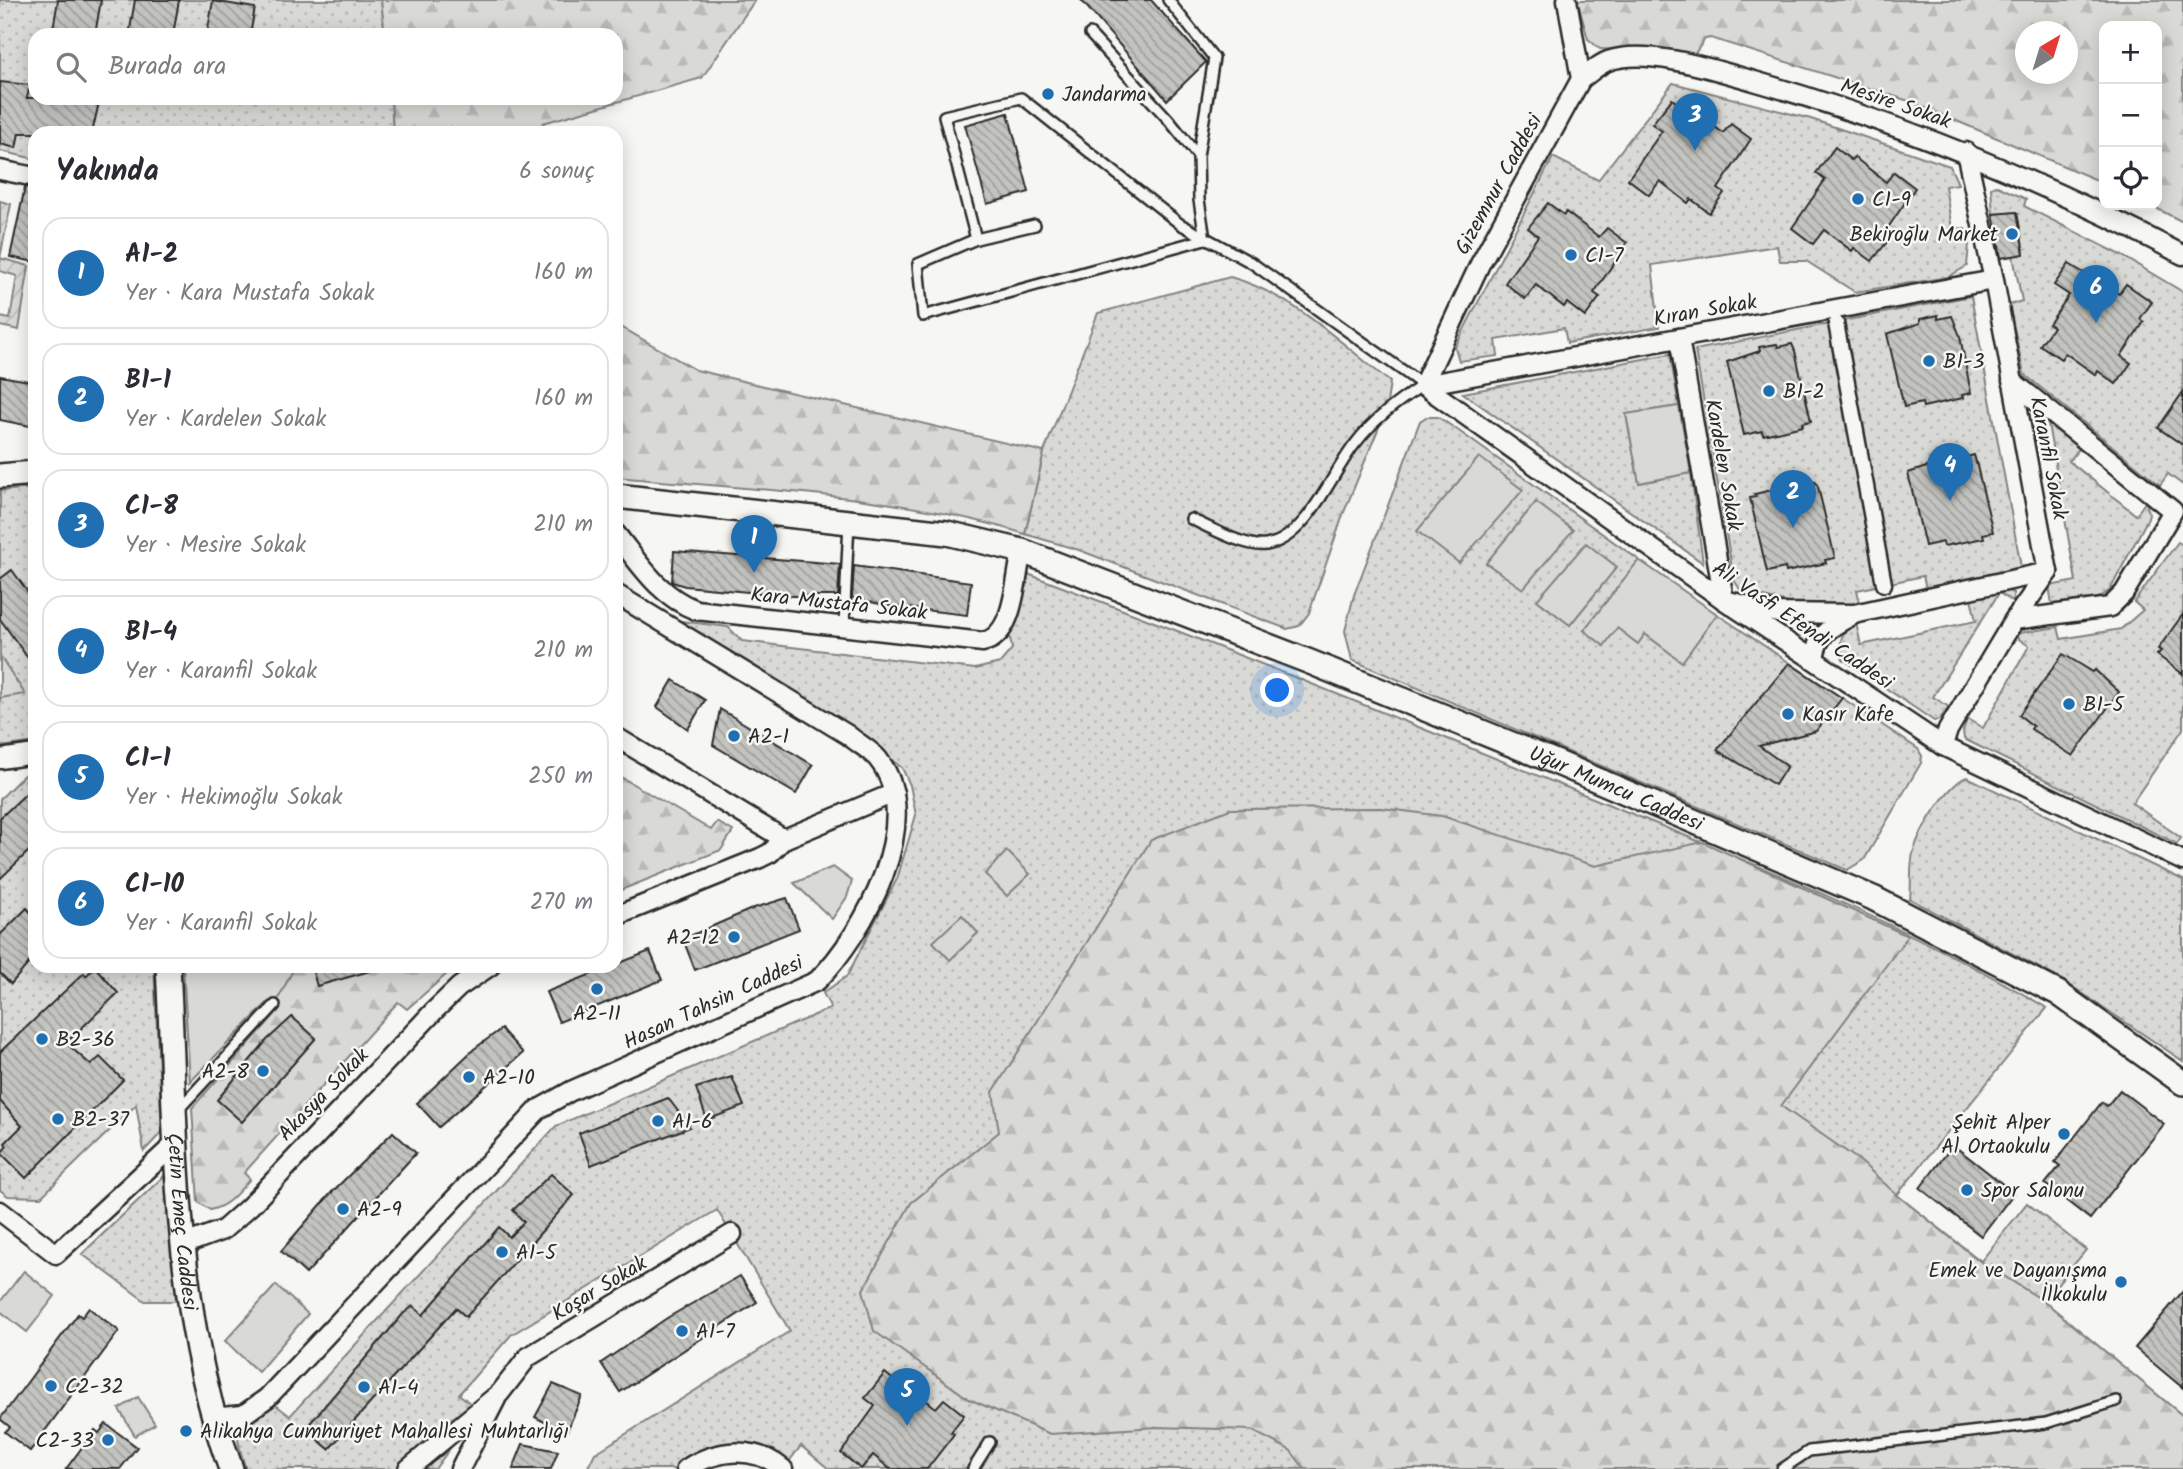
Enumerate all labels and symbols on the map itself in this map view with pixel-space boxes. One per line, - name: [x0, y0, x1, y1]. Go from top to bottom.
- north arrow: [2015, 21, 2078, 84]
- street label: Mesire Sokak: [1836, 70, 1955, 139]
- place label: Jandarma: [1062, 79, 1147, 112]
- marker: Jandarma: [1040, 86, 1056, 102]
- pin: 3: [1672, 93, 1718, 151]
- street label: Gizemnur Caddesi: [1447, 107, 1552, 261]
- place label: C1-9: [1872, 184, 1911, 217]
- marker: C1-9: [1850, 191, 1866, 207]
- place label: Bekiroğlu Market: [1850, 219, 1999, 252]
- marker: Bekiroğlu Market: [2004, 226, 2020, 242]
- place label: C1-7: [1585, 240, 1625, 273]
- marker: C1-7: [1563, 247, 1579, 263]
- pin: 6: [2073, 265, 2119, 323]
- street label: Kıran Sokak: [1651, 286, 1760, 337]
- place label: B1-3: [1943, 346, 1985, 379]
- marker: B1-3: [1921, 353, 1937, 369]
- place label: B1-2: [1783, 376, 1825, 409]
- marker: B1-2: [1761, 383, 1777, 399]
- street label: Karanfil Sokak: [2019, 394, 2076, 523]
- street label: Kardelen Sokak: [1695, 397, 1750, 534]
- pin: 4: [1927, 443, 1973, 501]
- pin: 2: [1770, 470, 1816, 528]
- pin: 1: [731, 515, 777, 573]
- street label: Ali Vasfi Efendi Caddesi: [1705, 553, 1900, 700]
- street label: Kara Mustafa Sokak: [749, 579, 929, 630]
- your location: [1260, 673, 1294, 707]
- place label: B1-5: [2083, 689, 2126, 722]
- marker: B1-5: [2061, 696, 2077, 712]
- place label: Kasır Kafe: [1802, 699, 1894, 732]
- marker: Kasır Kafe: [1780, 706, 1796, 722]
- place label: A2-1: [748, 721, 789, 754]
- marker: A2-1: [726, 728, 742, 744]
- street label: Uğur Mumcu Caddesi: [1524, 738, 1709, 842]
- place label: A2-12: [667, 922, 720, 955]
- marker: A2-12: [726, 929, 742, 945]
- street label: Hasan Tahsin Caddesi: [618, 947, 810, 1060]
- marker: A2-11: [589, 981, 605, 997]
- place label: A2-11: [573, 998, 621, 1031]
- place label: B2-36: [56, 1024, 115, 1057]
- marker: B2-36: [34, 1031, 50, 1047]
- street label: Akasya Sokak: [271, 1040, 378, 1150]
- place label: A2-8: [202, 1056, 249, 1089]
- place label: A2-10: [483, 1062, 535, 1095]
- marker: A2-8: [255, 1063, 271, 1079]
- marker: A2-10: [461, 1069, 477, 1085]
- place label: B2-37: [72, 1104, 130, 1137]
- place label: A1-6: [672, 1106, 713, 1139]
- place label: Şehit Alper Al Ortaokulu: [1941, 1107, 2051, 1164]
- marker: B2-37: [50, 1111, 66, 1127]
- marker: A1-6: [650, 1113, 666, 1129]
- marker: Şehit Alper Al Ortaokulu: [2056, 1126, 2072, 1142]
- street label: Çetin Emeç Caddesi: [157, 1132, 206, 1314]
- place label: Spor Salonu: [1981, 1175, 2084, 1208]
- marker: Spor Salonu: [1959, 1182, 1975, 1198]
- place label: A2-9: [357, 1194, 402, 1227]
- marker: A2-9: [335, 1201, 351, 1217]
- place label: A1-5: [516, 1237, 558, 1270]
- marker: A1-5: [494, 1244, 510, 1260]
- street label: Koşar Sokak: [546, 1248, 654, 1331]
- place label: Emek ve Dayanışma İlkokulu: [1928, 1255, 2107, 1312]
- marker: Emek ve Dayanışma İlkokulu: [2113, 1274, 2129, 1290]
- place label: A1-7: [696, 1316, 736, 1349]
- marker: A1-7: [674, 1323, 690, 1339]
- pin: 5: [884, 1368, 930, 1426]
- place label: C2-32: [65, 1371, 124, 1404]
- place label: A1-4: [378, 1372, 419, 1405]
- marker: C2-32: [43, 1378, 59, 1394]
- marker: A1-4: [356, 1379, 372, 1395]
- place label: Alikahya Cumhuriyet Mahallesi Muhtarlığı: [200, 1416, 569, 1449]
- marker: Alikahya Cumhuriyet Mahallesi Muhtarlığı: [178, 1423, 194, 1439]
- place label: C2-33: [36, 1425, 94, 1458]
- marker: C2-33: [100, 1432, 116, 1448]

